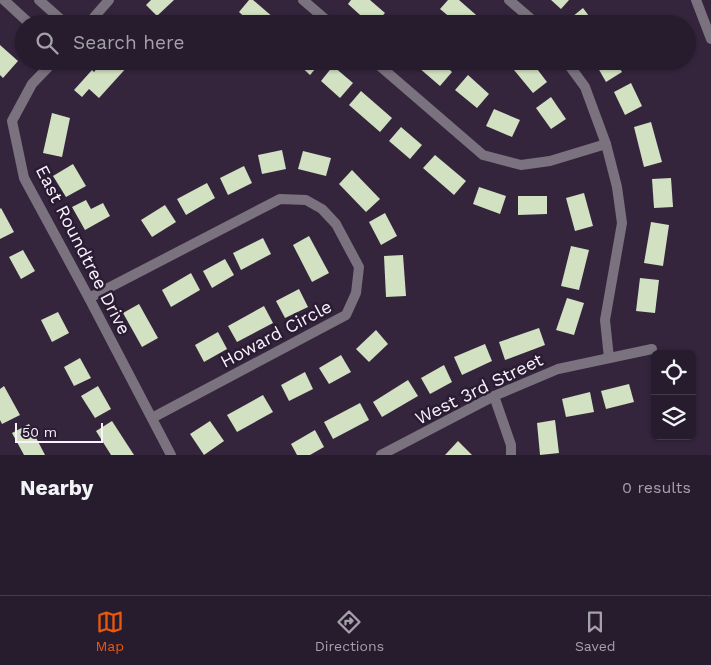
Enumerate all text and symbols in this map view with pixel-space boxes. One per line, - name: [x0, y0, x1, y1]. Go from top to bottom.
- search box: [15, 15, 696, 70]
- icon: search: [33, 29, 61, 57]
- text: Search here: [73, 31, 184, 54]
- street label: East Roundtree Drive: [32, 162, 135, 338]
- street label: Howard Circle: [216, 295, 335, 372]
- street label: West 3rd Street: [412, 348, 546, 429]
- map controls: [651, 350, 696, 440]
- button: locate: [651, 350, 696, 395]
- button: layers: [651, 395, 696, 440]
- scale bar: [15, 420, 102, 443]
- text: 50 m: [22, 424, 57, 440]
- text: Nearby: [20, 475, 93, 500]
- text: 0 results: [622, 478, 691, 497]
- tab: Map: [95, 608, 124, 654]
- tab: Directions: [315, 608, 384, 654]
- tab: Saved: [575, 608, 616, 654]

